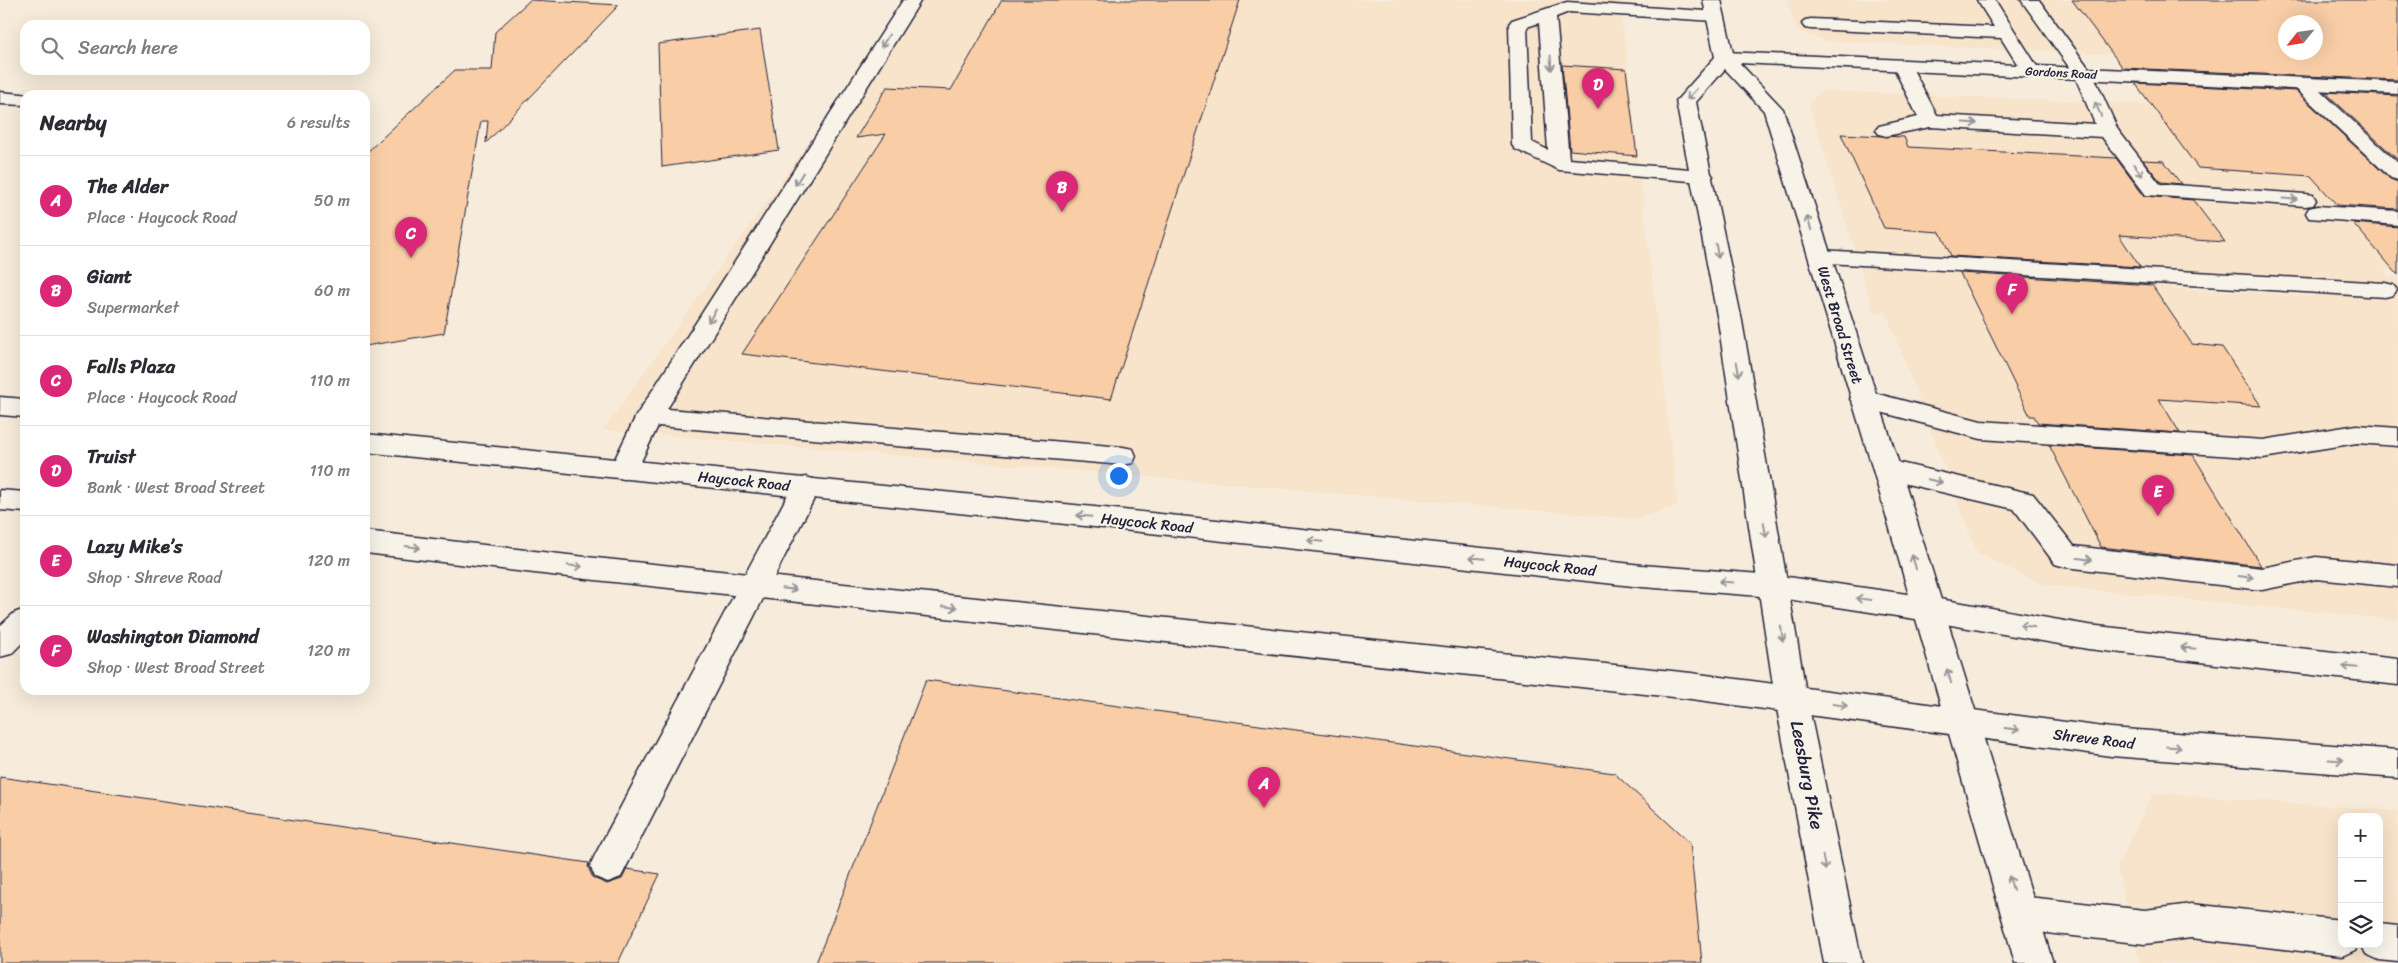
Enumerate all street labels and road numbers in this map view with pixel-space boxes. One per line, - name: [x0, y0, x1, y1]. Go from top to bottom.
- street label: Gordons Road: [2025, 60, 2098, 86]
- street label: West Broad Street: [1810, 263, 1870, 388]
- street label: Haycock Road: [697, 463, 792, 499]
- street label: Haycock Road: [1100, 505, 1195, 541]
- street label: Haycock Road: [1503, 548, 1598, 584]
- street label: Leesburg Pike: [1781, 718, 1833, 832]
- street label: Shreve Road: [2052, 721, 2137, 757]

